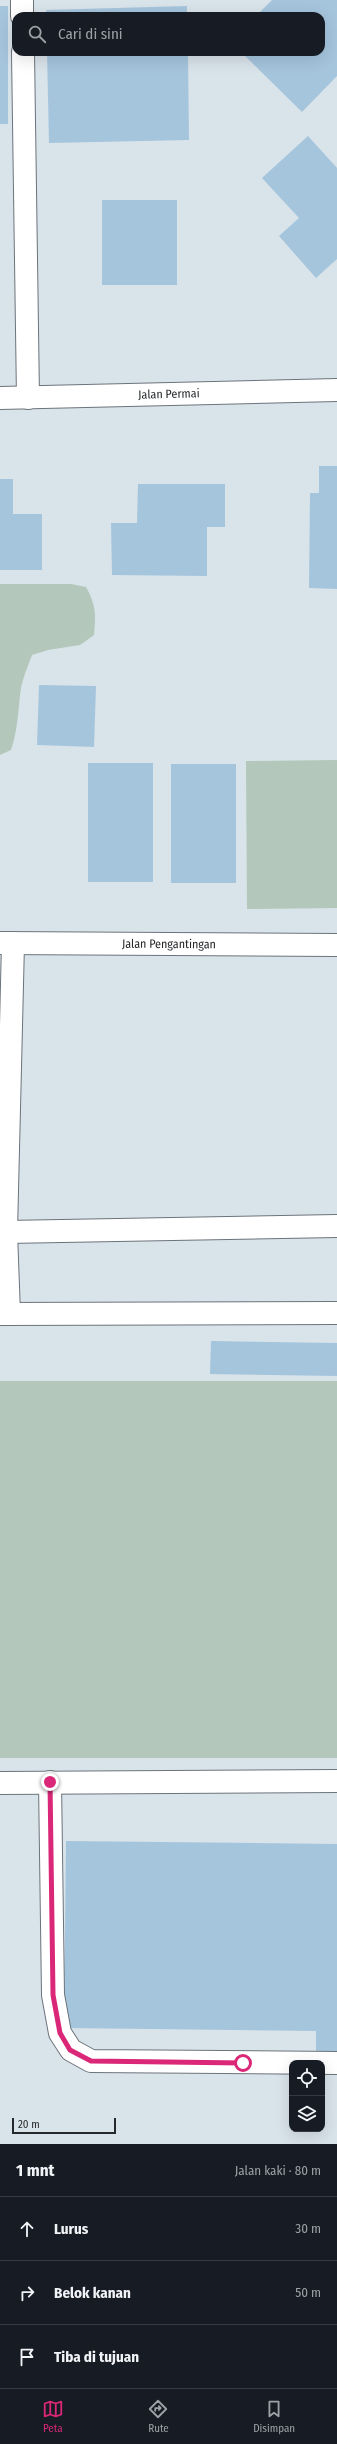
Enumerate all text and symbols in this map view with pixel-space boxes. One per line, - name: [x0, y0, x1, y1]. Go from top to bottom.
- search box: [12, 12, 325, 56]
- icon: search: [26, 23, 48, 45]
- text: Cari di sini: [58, 25, 123, 43]
- street label: Jalan Permai: [138, 386, 200, 402]
- street label: Jalan Pengantingan: [122, 937, 216, 951]
- route end: [41, 1773, 59, 1791]
- route start: [234, 2054, 252, 2072]
- map controls: [289, 2060, 325, 2132]
- button: locate: [289, 2060, 325, 2096]
- button: layers: [289, 2096, 325, 2132]
- scale bar: [12, 2116, 116, 2135]
- text: 20 m: [18, 2118, 40, 2131]
- text: 1 mnt: [16, 2160, 55, 2181]
- text: Jalan kaki · 80 m: [235, 2163, 321, 2178]
- icon: ahead: [16, 2218, 38, 2240]
- text: Lurus: [54, 2220, 88, 2238]
- text: 30 m: [295, 2221, 321, 2236]
- icon: right: [16, 2282, 38, 2304]
- text: Belok kanan: [54, 2284, 131, 2302]
- text: 50 m: [295, 2285, 321, 2300]
- icon: arrive: [16, 2346, 38, 2368]
- text: Tiba di tujuan: [54, 2348, 139, 2366]
- tab: Peta: [42, 2398, 64, 2435]
- tab: Rute: [147, 2398, 169, 2435]
- tab: Disimpan: [253, 2398, 295, 2435]

